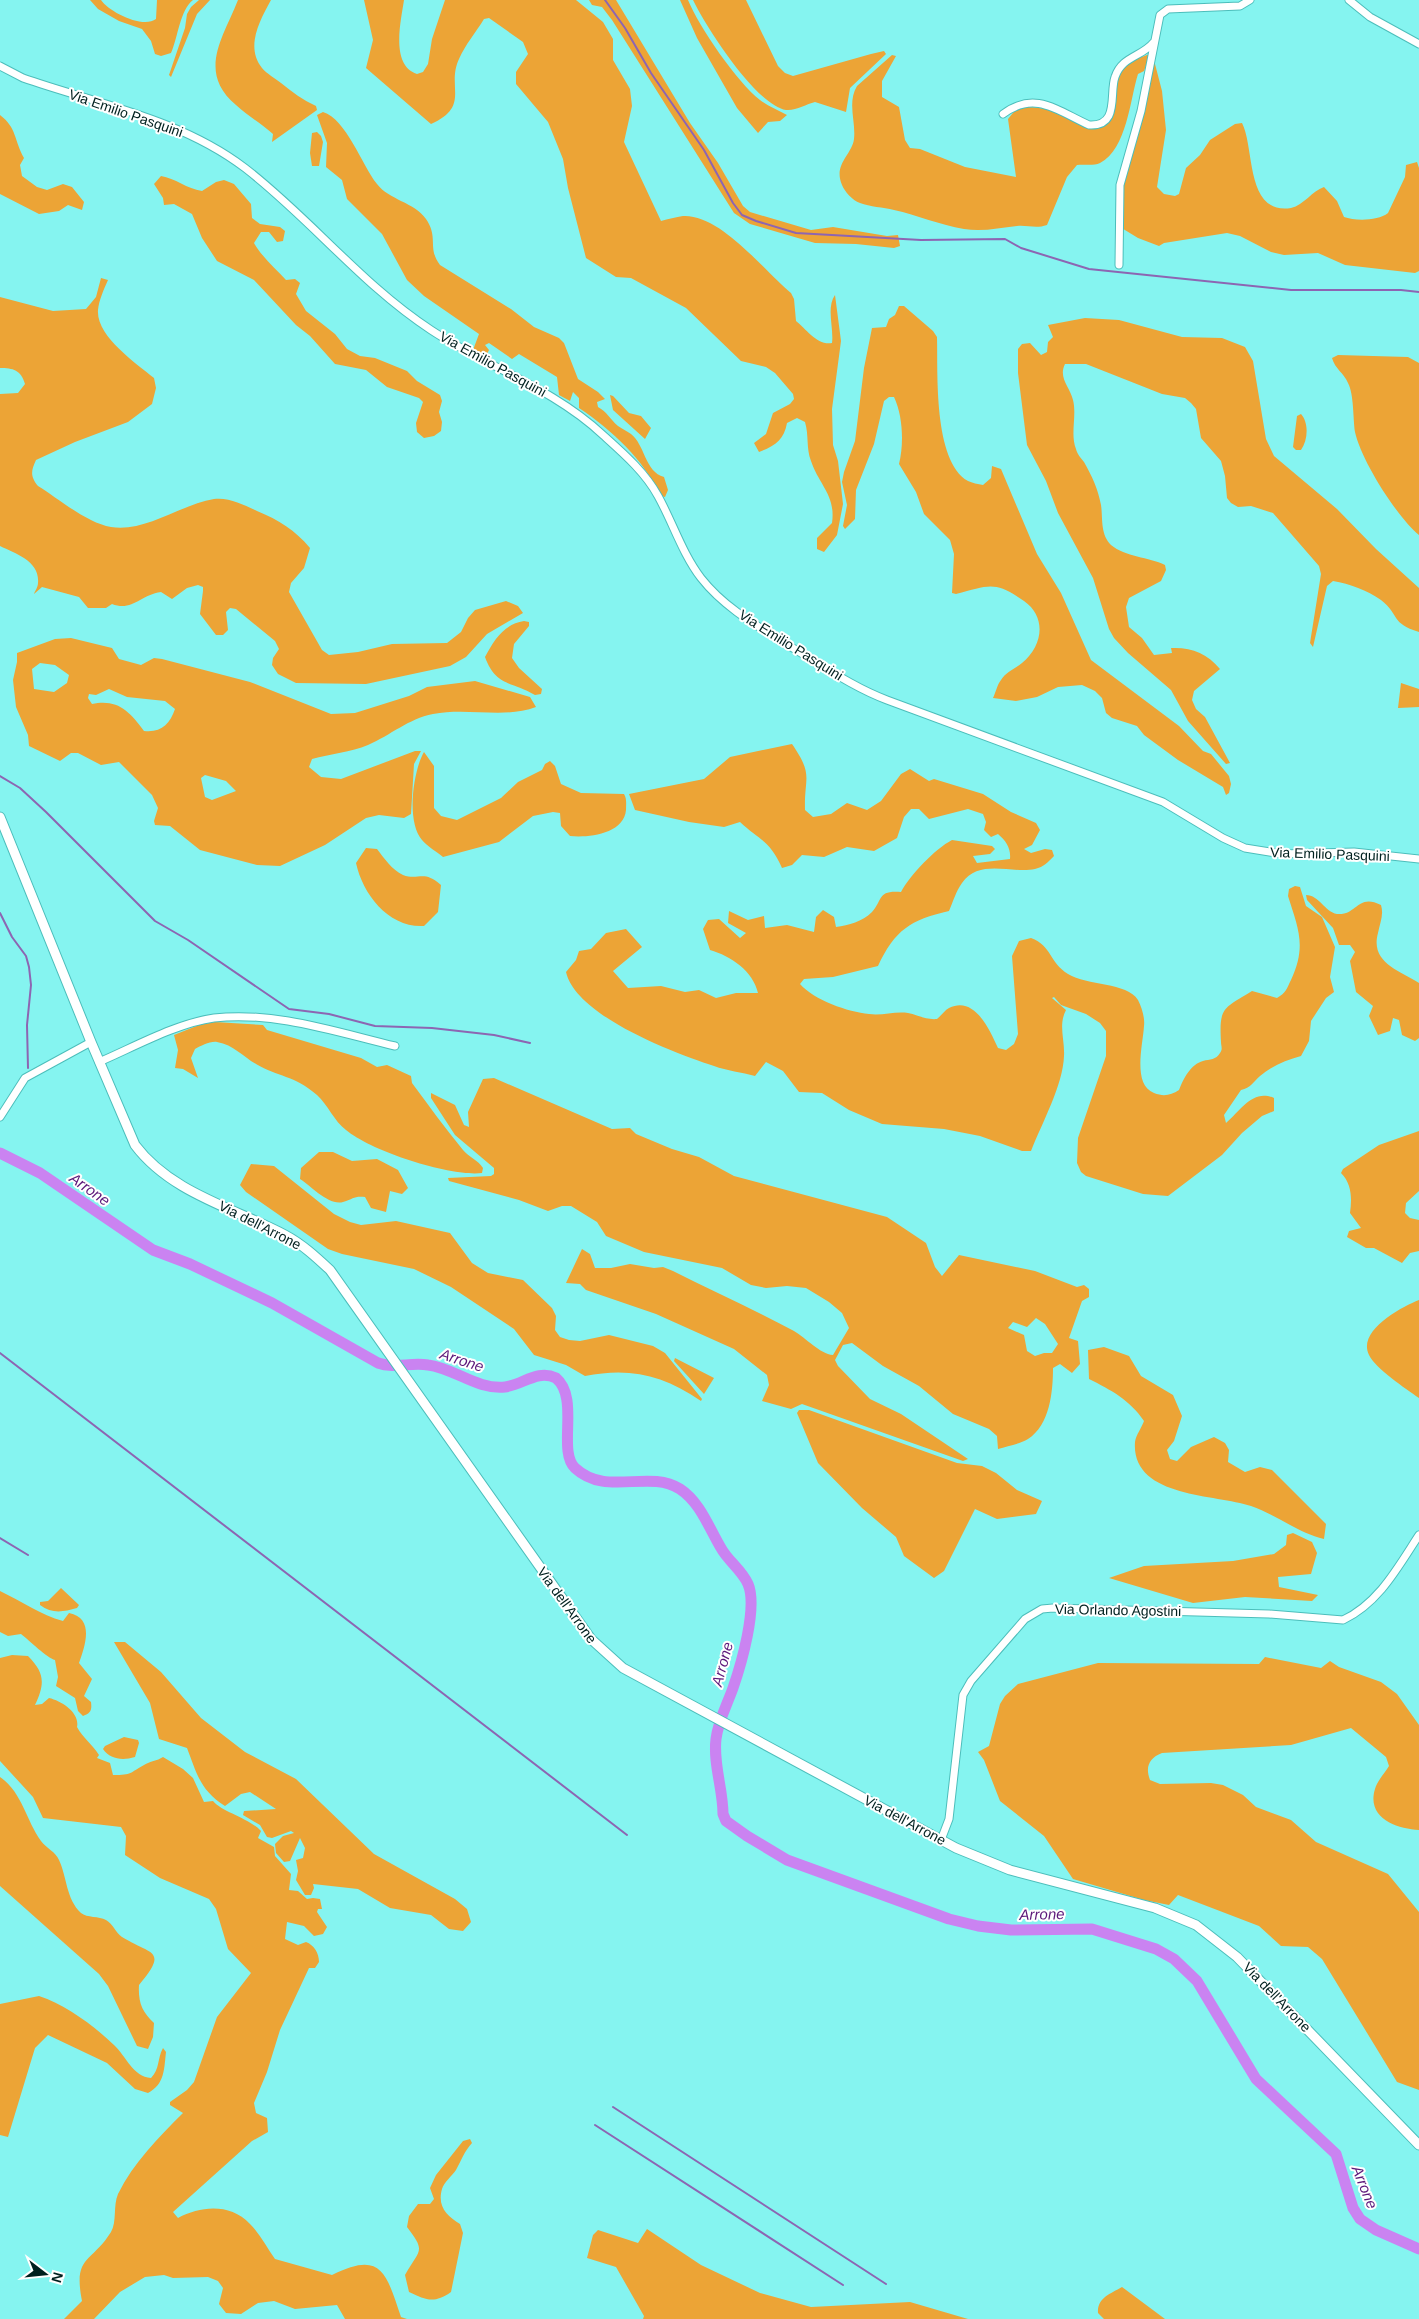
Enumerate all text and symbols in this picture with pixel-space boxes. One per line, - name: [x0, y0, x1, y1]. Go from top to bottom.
- street label: Via Emilio Pasquini: [67, 86, 185, 140]
- street label: Via Emilio Pasquini: [437, 328, 549, 400]
- street label: Via Emilio Pasquini: [736, 607, 846, 683]
- street label: Via Emilio Pasquini: [1270, 844, 1390, 864]
- water label: Arrone: [66, 1169, 113, 1209]
- street label: Via dell'Arrone: [216, 1197, 304, 1253]
- water label: Arrone: [437, 1345, 486, 1375]
- street label: Via dell'Arrone: [534, 1564, 600, 1646]
- street label: Via Orlando Agostini: [1055, 1601, 1181, 1619]
- water label: Arrone: [708, 1640, 736, 1689]
- street label: Via dell'Arrone: [861, 1792, 949, 1848]
- water label: Arrone: [1018, 1905, 1065, 1923]
- street label: Via dell'Arrone: [1240, 1959, 1314, 2035]
- water label: Arrone: [1348, 2162, 1381, 2211]
- north arrow: [20, 2249, 70, 2299]
- text: N: [48, 2271, 67, 2285]

